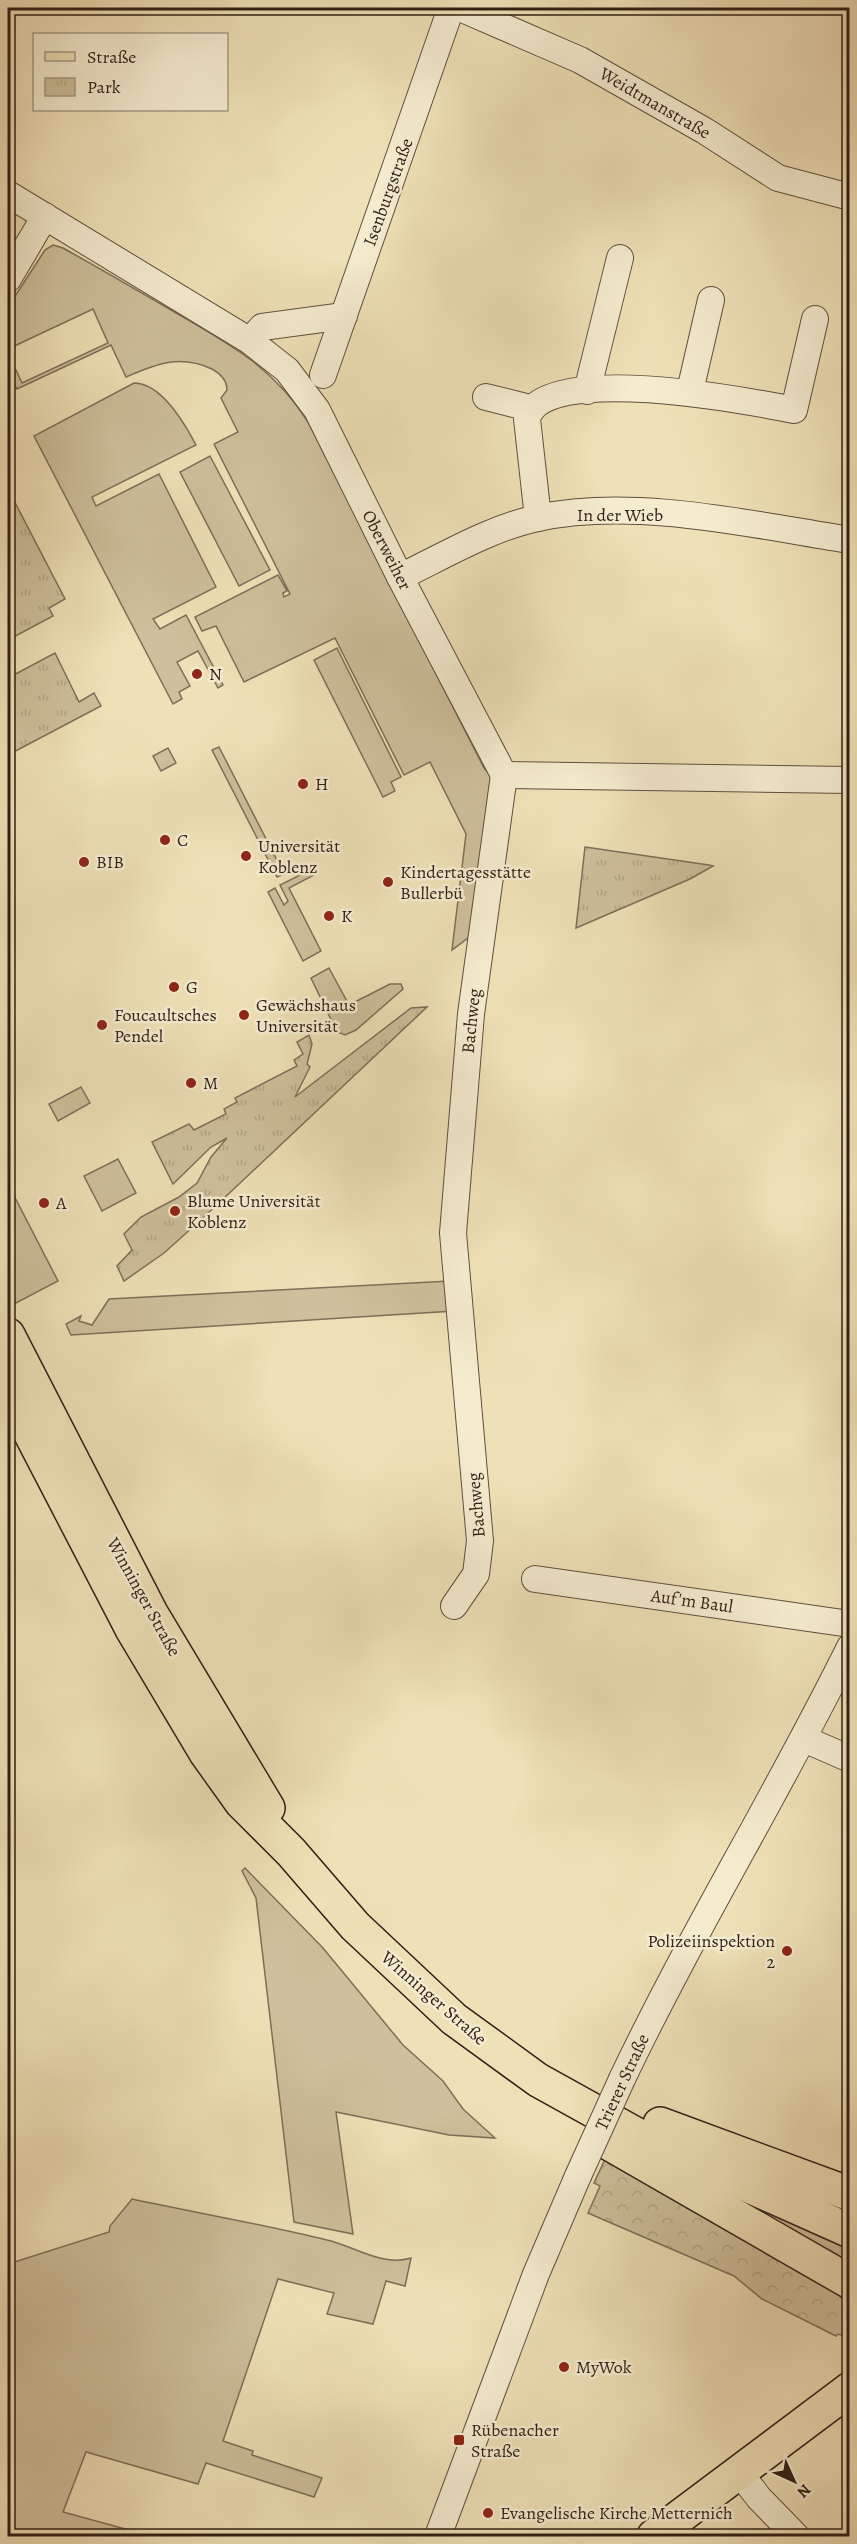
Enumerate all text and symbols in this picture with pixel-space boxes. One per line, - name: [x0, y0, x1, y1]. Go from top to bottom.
- legend: [33, 33, 228, 111]
- text: Straße: [87, 45, 136, 69]
- street label: Weidtmanstraße: [594, 61, 715, 144]
- text: Park: [87, 75, 121, 99]
- street label: Isenburgstraße: [357, 135, 419, 249]
- street label: In der Wieb: [577, 503, 663, 527]
- street label: Oberweiher: [357, 506, 417, 594]
- place label: N: [209, 662, 222, 686]
- marker: N: [190, 667, 204, 681]
- place label: H: [315, 772, 329, 796]
- marker: H: [296, 777, 310, 791]
- place label: C: [177, 828, 188, 852]
- marker: C: [158, 833, 172, 847]
- place label: Universität Koblenz: [258, 834, 340, 879]
- marker: Universität Koblenz: [239, 849, 253, 863]
- place label: BIB: [96, 850, 124, 874]
- marker: BIB: [77, 855, 91, 869]
- place label: Kindertagesstätte Bullerbü: [400, 860, 531, 905]
- marker: Kindertagesstätte Bullerbü: [381, 875, 395, 889]
- place label: K: [341, 904, 353, 928]
- marker: K: [322, 909, 336, 923]
- place label: G: [186, 975, 198, 999]
- marker: G: [167, 980, 181, 994]
- street label: Bachweg: [456, 987, 486, 1055]
- place label: Gewächshaus Universität: [256, 993, 356, 1038]
- place label: Foucaultsches Pendel: [114, 1003, 217, 1048]
- marker: Gewächshaus Universität: [237, 1008, 251, 1022]
- marker: Foucaultsches Pendel: [95, 1018, 109, 1032]
- place label: M: [203, 1071, 218, 1095]
- marker: M: [184, 1076, 198, 1090]
- place label: Blume Universität Koblenz: [187, 1189, 321, 1234]
- place label: A: [55, 1191, 67, 1215]
- marker: A: [37, 1196, 51, 1210]
- marker: Blume Universität Koblenz: [168, 1204, 182, 1218]
- street label: Bachweg: [461, 1471, 491, 1539]
- street label: Winninger Straße: [101, 1532, 187, 1661]
- street label: Auf'm Baul: [649, 1583, 735, 1619]
- place label: Polizeiinspektion 2: [648, 1929, 775, 1974]
- marker: Polizeiinspektion 2: [780, 1944, 794, 1958]
- street label: Winninger Straße: [375, 1945, 492, 2051]
- street label: Trierer Straße: [589, 2030, 655, 2134]
- place label: MyWok: [576, 2355, 632, 2379]
- marker: MyWok: [557, 2360, 571, 2374]
- place label: Rübenacher Straße: [471, 2418, 559, 2463]
- marker: Rübenacher Straße: [452, 2433, 466, 2447]
- north arrow: [764, 2451, 824, 2511]
- text: N: [792, 2479, 816, 2503]
- place label: Evangelische Kirche Metternich: [500, 2501, 733, 2525]
- marker: Evangelische Kirche Metternich: [481, 2506, 495, 2520]

